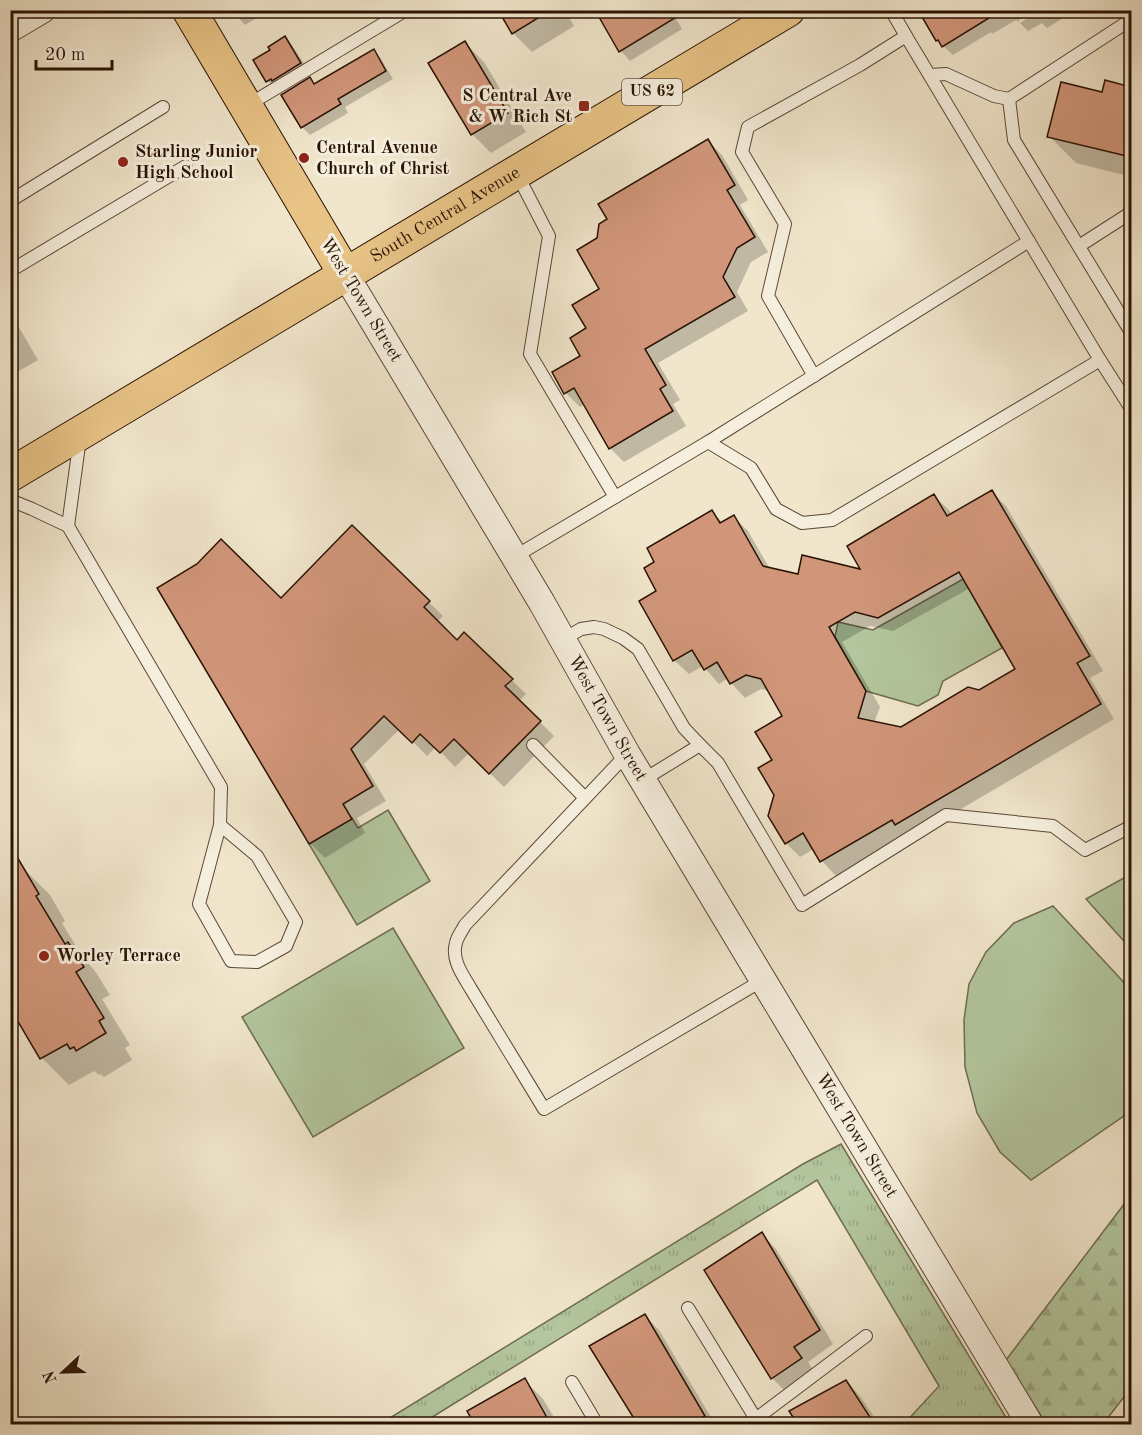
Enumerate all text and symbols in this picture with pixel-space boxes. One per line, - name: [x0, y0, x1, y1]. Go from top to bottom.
- scale bar: [36, 33, 112, 71]
- text: 20 m: [45, 46, 85, 64]
- road number: US 62: [622, 79, 682, 105]
- place label: S Central Ave & W Rich St: [462, 87, 572, 126]
- marker: S Central Ave & W Rich St: [577, 99, 591, 113]
- place label: Central Avenue Church of Christ: [316, 139, 449, 178]
- place label: Starling Junior High School: [135, 143, 258, 182]
- marker: Central Avenue Church of Christ: [297, 151, 311, 165]
- marker: Starling Junior High School: [116, 155, 130, 169]
- street label: South Central Avenue: [367, 163, 523, 266]
- street label: West Town Street: [317, 235, 405, 365]
- street label: West Town Street: [564, 652, 650, 784]
- place label: Worley Terrace: [56, 947, 181, 965]
- marker: Worley Terrace: [37, 949, 51, 963]
- street label: West Town Street: [812, 1070, 901, 1201]
- north arrow: [33, 1342, 93, 1402]
- text: N: [41, 1367, 61, 1386]

